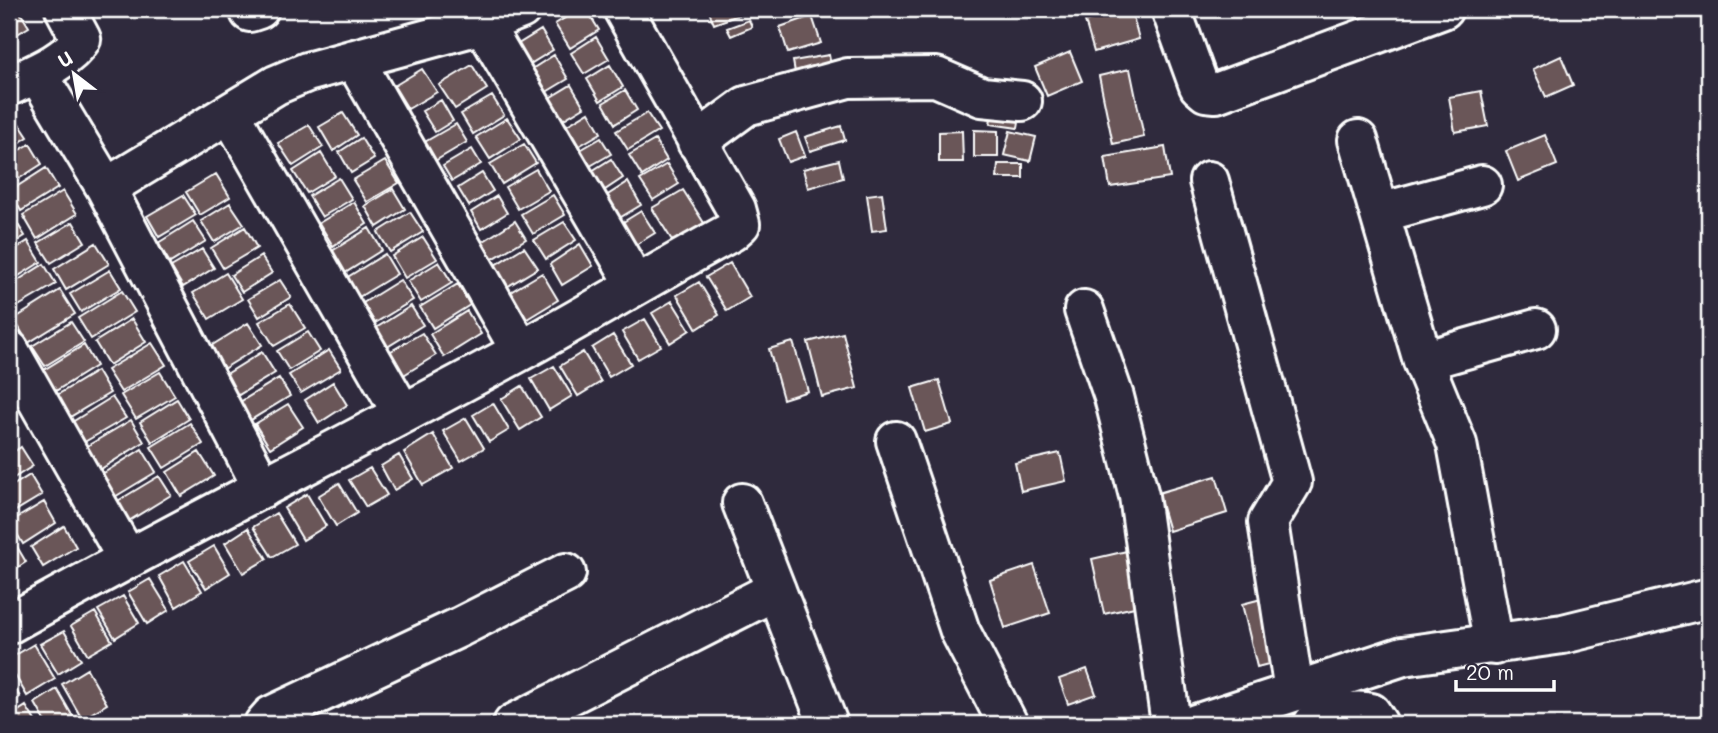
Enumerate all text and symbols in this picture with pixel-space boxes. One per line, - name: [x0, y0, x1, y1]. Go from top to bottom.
- north arrow: [38, 38, 108, 108]
- text: U: [53, 45, 77, 73]
- scale bar: [1456, 649, 1554, 693]
- text: 20 m: [1466, 658, 1514, 685]

